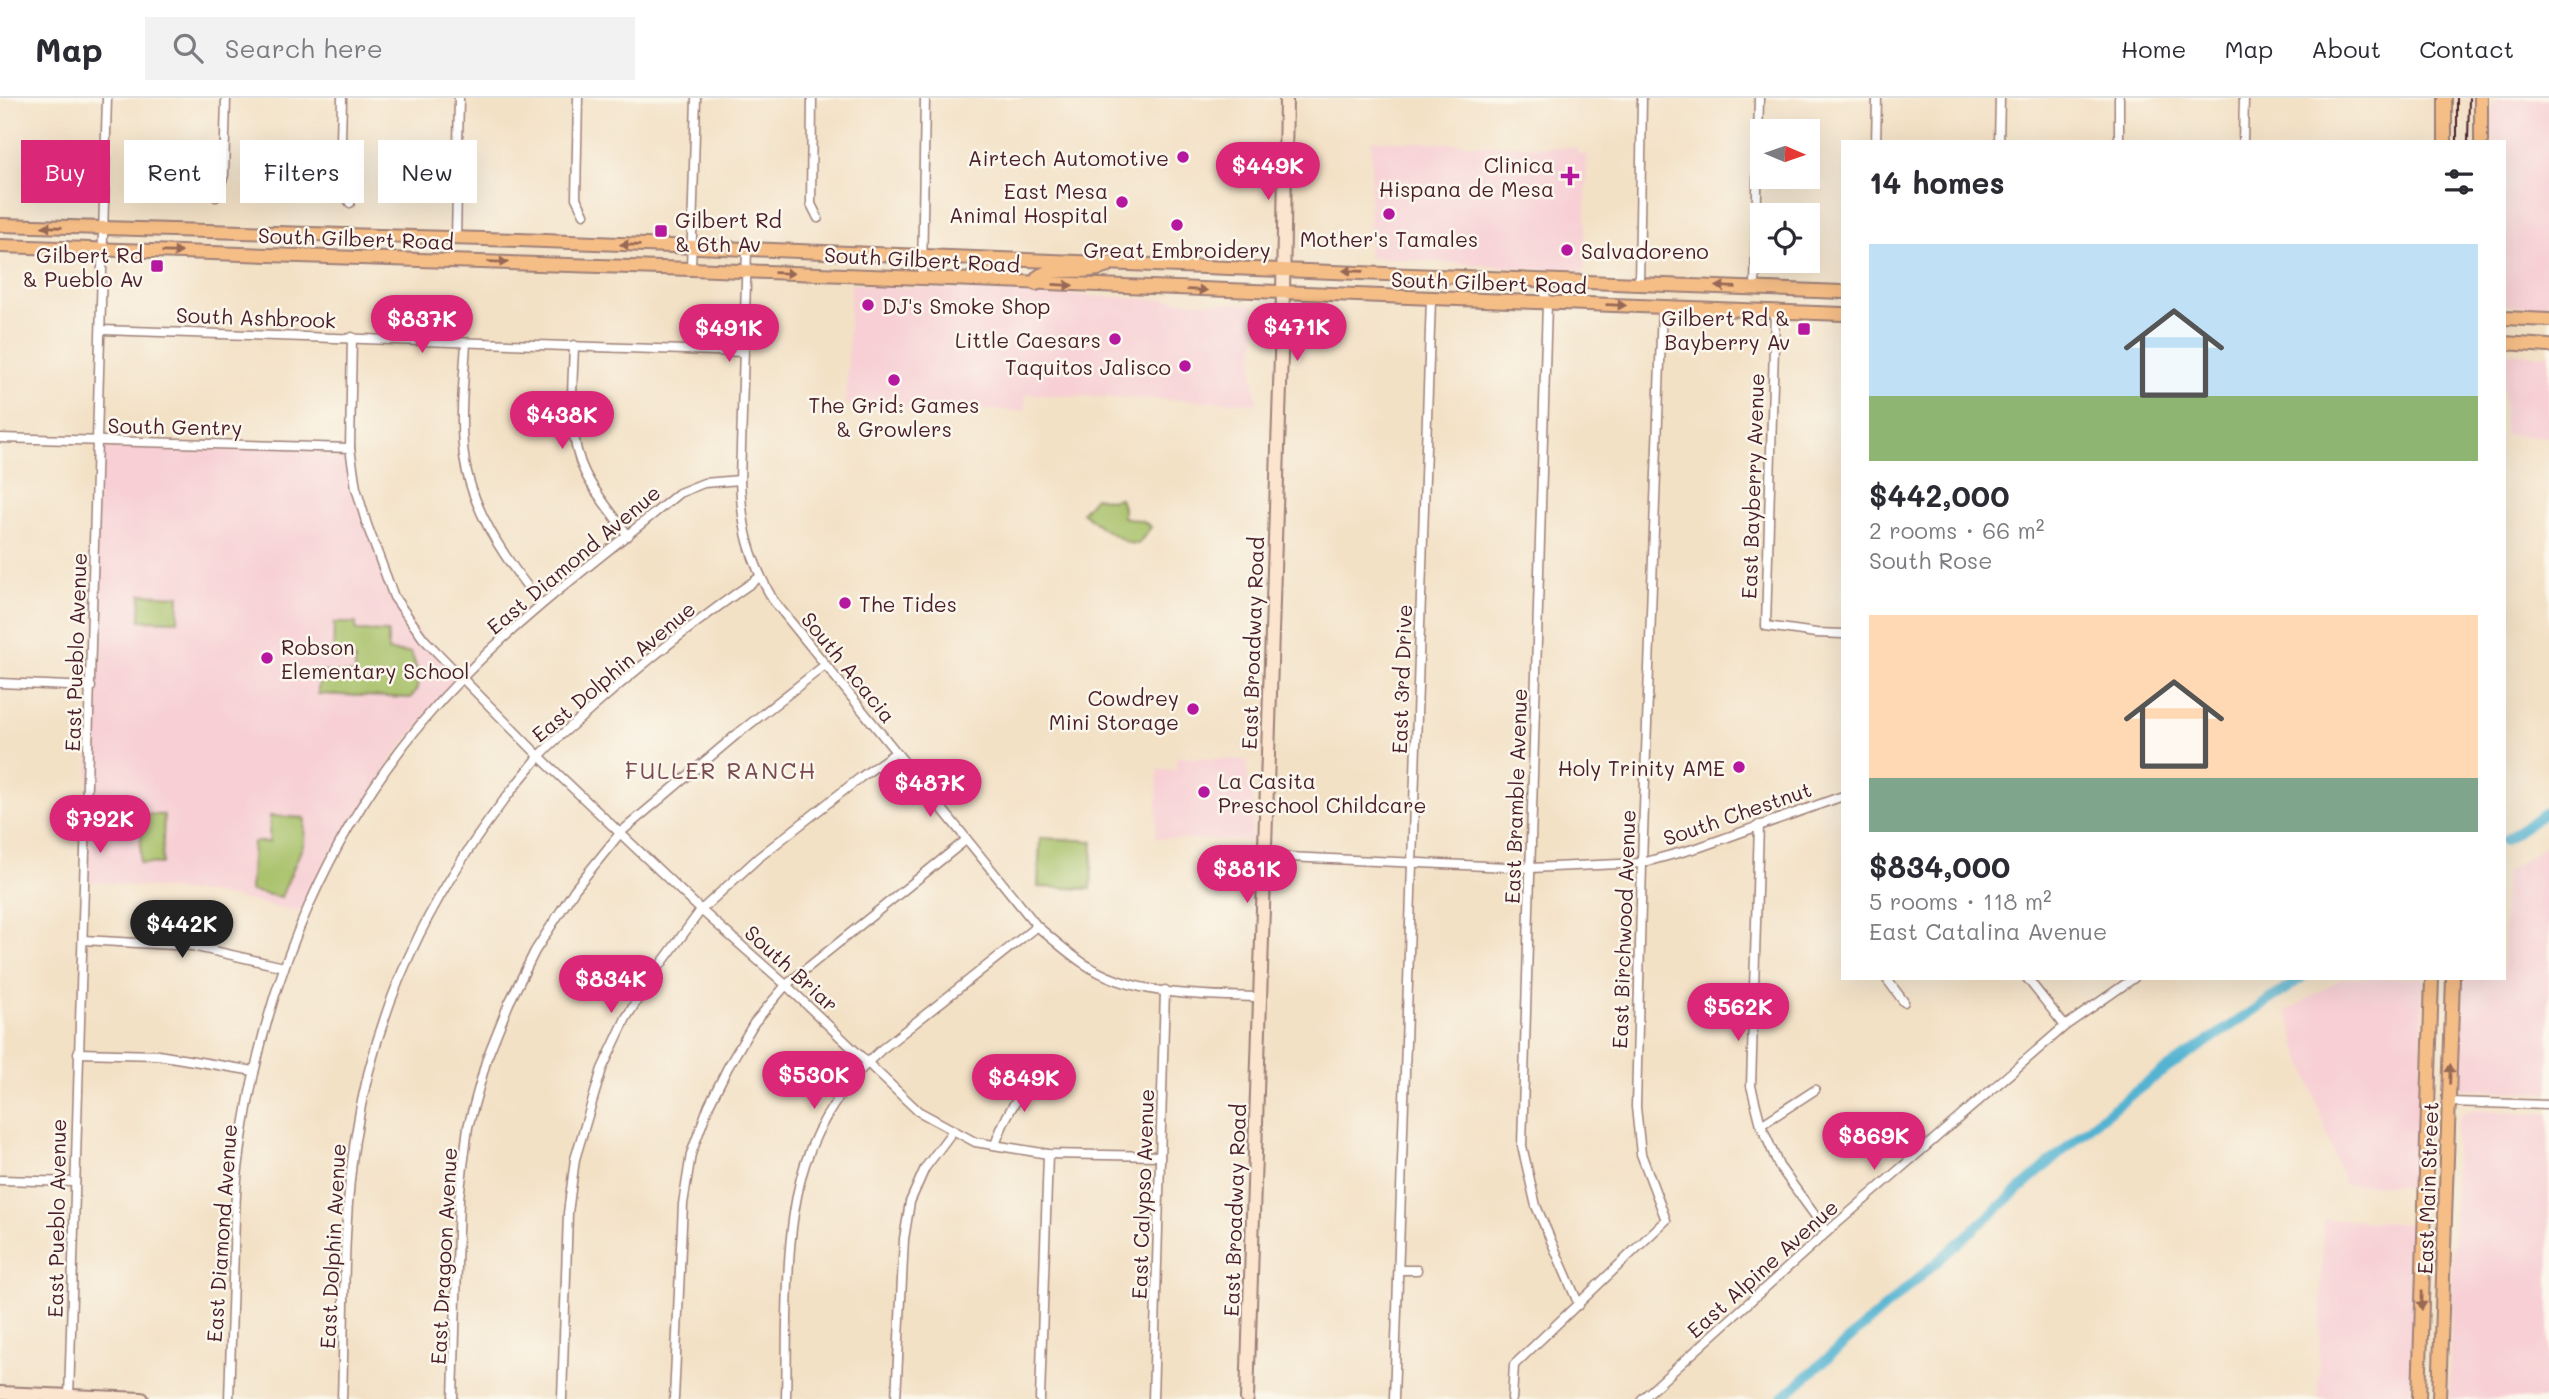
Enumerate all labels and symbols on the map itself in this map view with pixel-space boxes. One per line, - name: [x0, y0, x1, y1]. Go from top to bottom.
- north arrow: [1750, 119, 1820, 189]
- pin: $449K: [1219, 142, 1317, 202]
- place label: Airtech Automotive: [968, 144, 1169, 171]
- marker: Airtech Automotive: [1175, 149, 1191, 165]
- place label: Clinica Hispana de Mesa: [1379, 151, 1554, 202]
- marker: Clinica Hispana de Mesa: [1560, 166, 1580, 186]
- place label: East Mesa Animal Hospital: [949, 177, 1108, 228]
- marker: East Mesa Animal Hospital: [1114, 194, 1130, 210]
- place label: Gilbert Rd & 6th Av: [675, 206, 782, 257]
- marker: Mother's Tamales: [1381, 206, 1397, 222]
- marker: Great Embroidery: [1169, 217, 1185, 233]
- one-way arrow: [41, 221, 63, 232]
- street label: South Gilbert Road: [258, 221, 454, 255]
- marker: Gilbert Rd & 6th Av: [653, 223, 669, 239]
- place label: Mother's Tamales: [1300, 225, 1478, 252]
- place label: Great Embroidery: [1083, 236, 1271, 263]
- place label: Salvadoreno: [1581, 237, 1709, 264]
- one-way arrow: [618, 239, 640, 250]
- street label: South Gilbert Road: [823, 240, 1021, 278]
- place label: Gilbert Rd & Pueblo Av: [22, 241, 143, 292]
- marker: Salvadoreno: [1559, 242, 1575, 258]
- one-way arrow: [162, 246, 184, 257]
- one-way arrow: [487, 256, 509, 268]
- marker: Gilbert Rd & Pueblo Av: [149, 258, 165, 274]
- street label: South Gilbert Road: [1391, 265, 1587, 299]
- one-way arrow: [1341, 266, 1363, 277]
- one-way arrow: [773, 267, 795, 278]
- one-way arrow: [1053, 279, 1075, 290]
- one-way arrow: [1714, 281, 1736, 292]
- one-way arrow: [1186, 285, 1208, 296]
- place label: DJ's Smoke Shop: [882, 292, 1050, 319]
- pin: $837K: [373, 296, 471, 355]
- marker: DJ's Smoke Shop: [860, 297, 876, 313]
- one-way arrow: [1605, 300, 1627, 311]
- street label: South Ashbrook: [176, 301, 336, 333]
- pin: $471K: [1248, 303, 1346, 363]
- pin: $491K: [680, 304, 778, 364]
- place label: Gilbert Rd & Bayberry Av: [1661, 304, 1790, 355]
- marker: Gilbert Rd & Bayberry Av: [1796, 321, 1812, 337]
- place label: Little Caesars: [955, 326, 1101, 353]
- marker: Little Caesars: [1107, 331, 1123, 347]
- place label: Taquitos Jalisco: [1005, 353, 1171, 380]
- marker: Taquitos Jalisco: [1177, 358, 1193, 374]
- marker: The Grid: Games & Growlers: [886, 372, 902, 388]
- street label: East Bayberry Avenue: [1735, 373, 1769, 599]
- place label: The Grid: Games & Growlers: [809, 391, 979, 442]
- pin: $438K: [513, 392, 611, 451]
- street label: South Gentry: [108, 411, 242, 441]
- street label: East Diamond Avenue: [481, 478, 665, 640]
- street label: East Broadway Road: [1235, 536, 1269, 750]
- street label: East Pueblo Avenue: [58, 552, 92, 752]
- place label: The Tides: [859, 590, 957, 617]
- street label: East Dolphin Avenue: [526, 595, 700, 747]
- marker: The Tides: [837, 595, 853, 611]
- street label: East 3rd Drive: [1385, 604, 1417, 754]
- street label: South Acacia: [796, 606, 902, 728]
- place label: Robson Elementary School: [281, 633, 469, 684]
- marker: Robson Elementary School: [259, 650, 275, 666]
- place label: Cowdrey Mini Storage: [1049, 684, 1179, 735]
- street label: East Bramble Avenue: [1498, 688, 1532, 904]
- marker: Cowdrey Mini Storage: [1185, 701, 1201, 717]
- place label: Holy Trinity AME: [1558, 754, 1725, 781]
- district label: FULLER RANCH: [625, 755, 817, 785]
- marker: Holy Trinity AME: [1731, 759, 1747, 775]
- pin: $487K: [881, 760, 979, 819]
- place label: La Casita Preschool Childcare: [1218, 767, 1427, 818]
- street label: South Chestnut: [1659, 775, 1815, 851]
- marker: La Casita Preschool Childcare: [1196, 784, 1212, 800]
- pin: $792K: [51, 796, 149, 855]
- street label: East Birchwood Avenue: [1605, 809, 1641, 1049]
- pin: $881K: [1198, 846, 1296, 905]
- pin: $442K: [133, 900, 231, 960]
- street label: South Briar: [739, 919, 845, 1017]
- pin: $834K: [562, 956, 660, 1015]
- pin: $562K: [1689, 984, 1787, 1043]
- pin: $530K: [765, 1052, 863, 1111]
- pin: $849K: [975, 1054, 1073, 1114]
- one-way arrow: [2444, 1063, 2455, 1085]
- street label: East Calypso Avenue: [1125, 1088, 1159, 1300]
- street label: East Main Street: [2410, 1101, 2444, 1275]
- street label: East Broadway Road: [1217, 1103, 1251, 1317]
- pin: $869K: [1825, 1112, 1923, 1172]
- street label: East Pueblo Avenue: [41, 1118, 71, 1318]
- street label: East Diamond Avenue: [200, 1123, 242, 1343]
- street label: East Dolphin Avenue: [313, 1143, 351, 1349]
- street label: East Dragoon Avenue: [424, 1147, 462, 1365]
- street label: East Alpine Avenue: [1681, 1193, 1843, 1343]
- one-way arrow: [2416, 1289, 2428, 1311]

